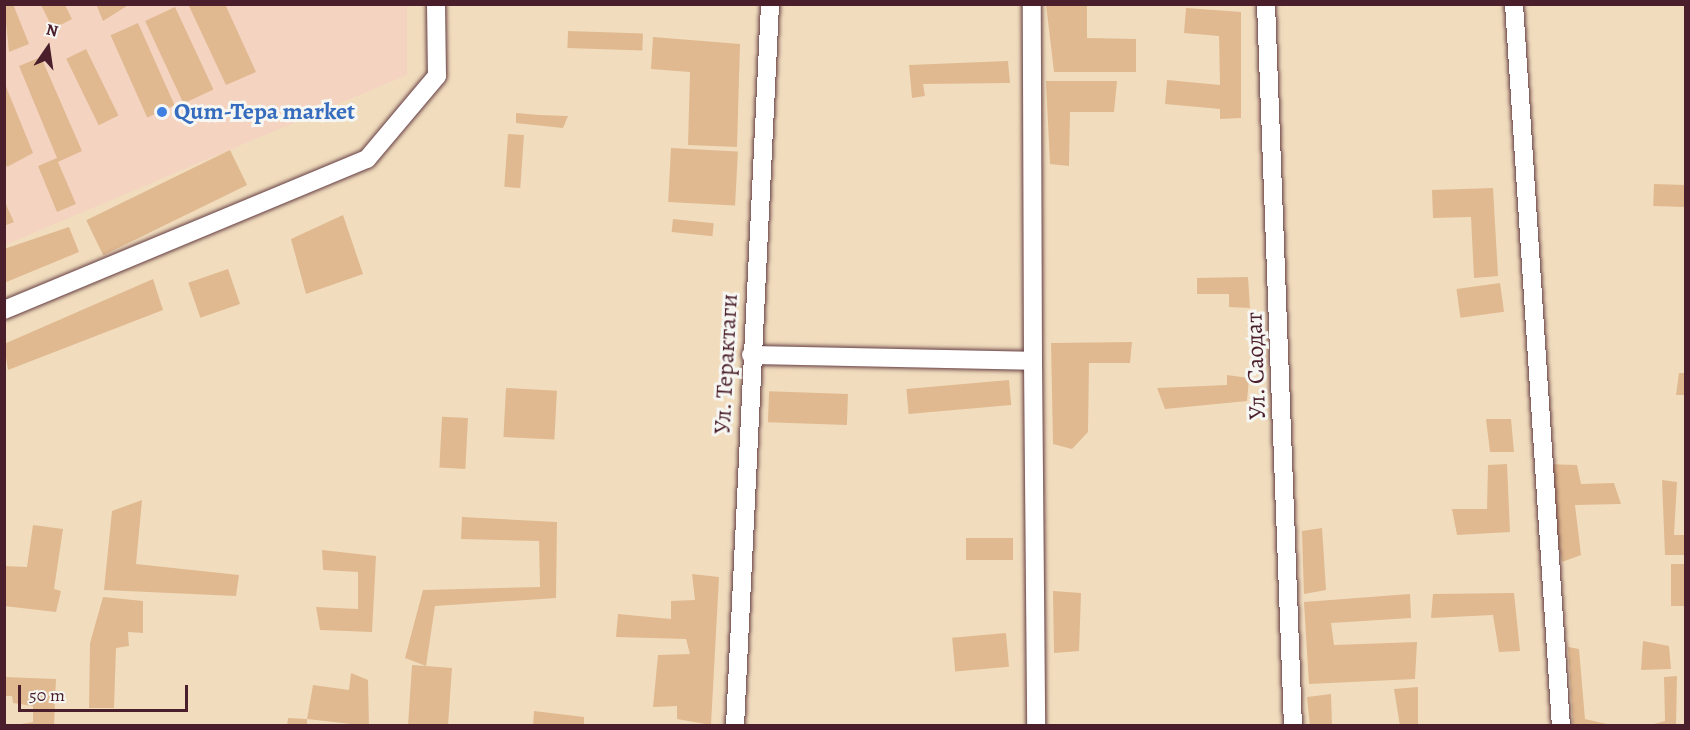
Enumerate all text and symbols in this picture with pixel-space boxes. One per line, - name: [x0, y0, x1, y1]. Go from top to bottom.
- north arrow: [18, 18, 78, 78]
- text: N: [44, 18, 60, 42]
- place label: Qum-Tepa market: [174, 98, 355, 126]
- marker: Qum-Tepa market: [155, 105, 169, 119]
- street label: Ул. Терактаги: [708, 293, 744, 435]
- street label: Ул. Саодат: [1240, 311, 1272, 421]
- scale bar: [21, 673, 190, 711]
- text: 50 m: [29, 683, 65, 707]

